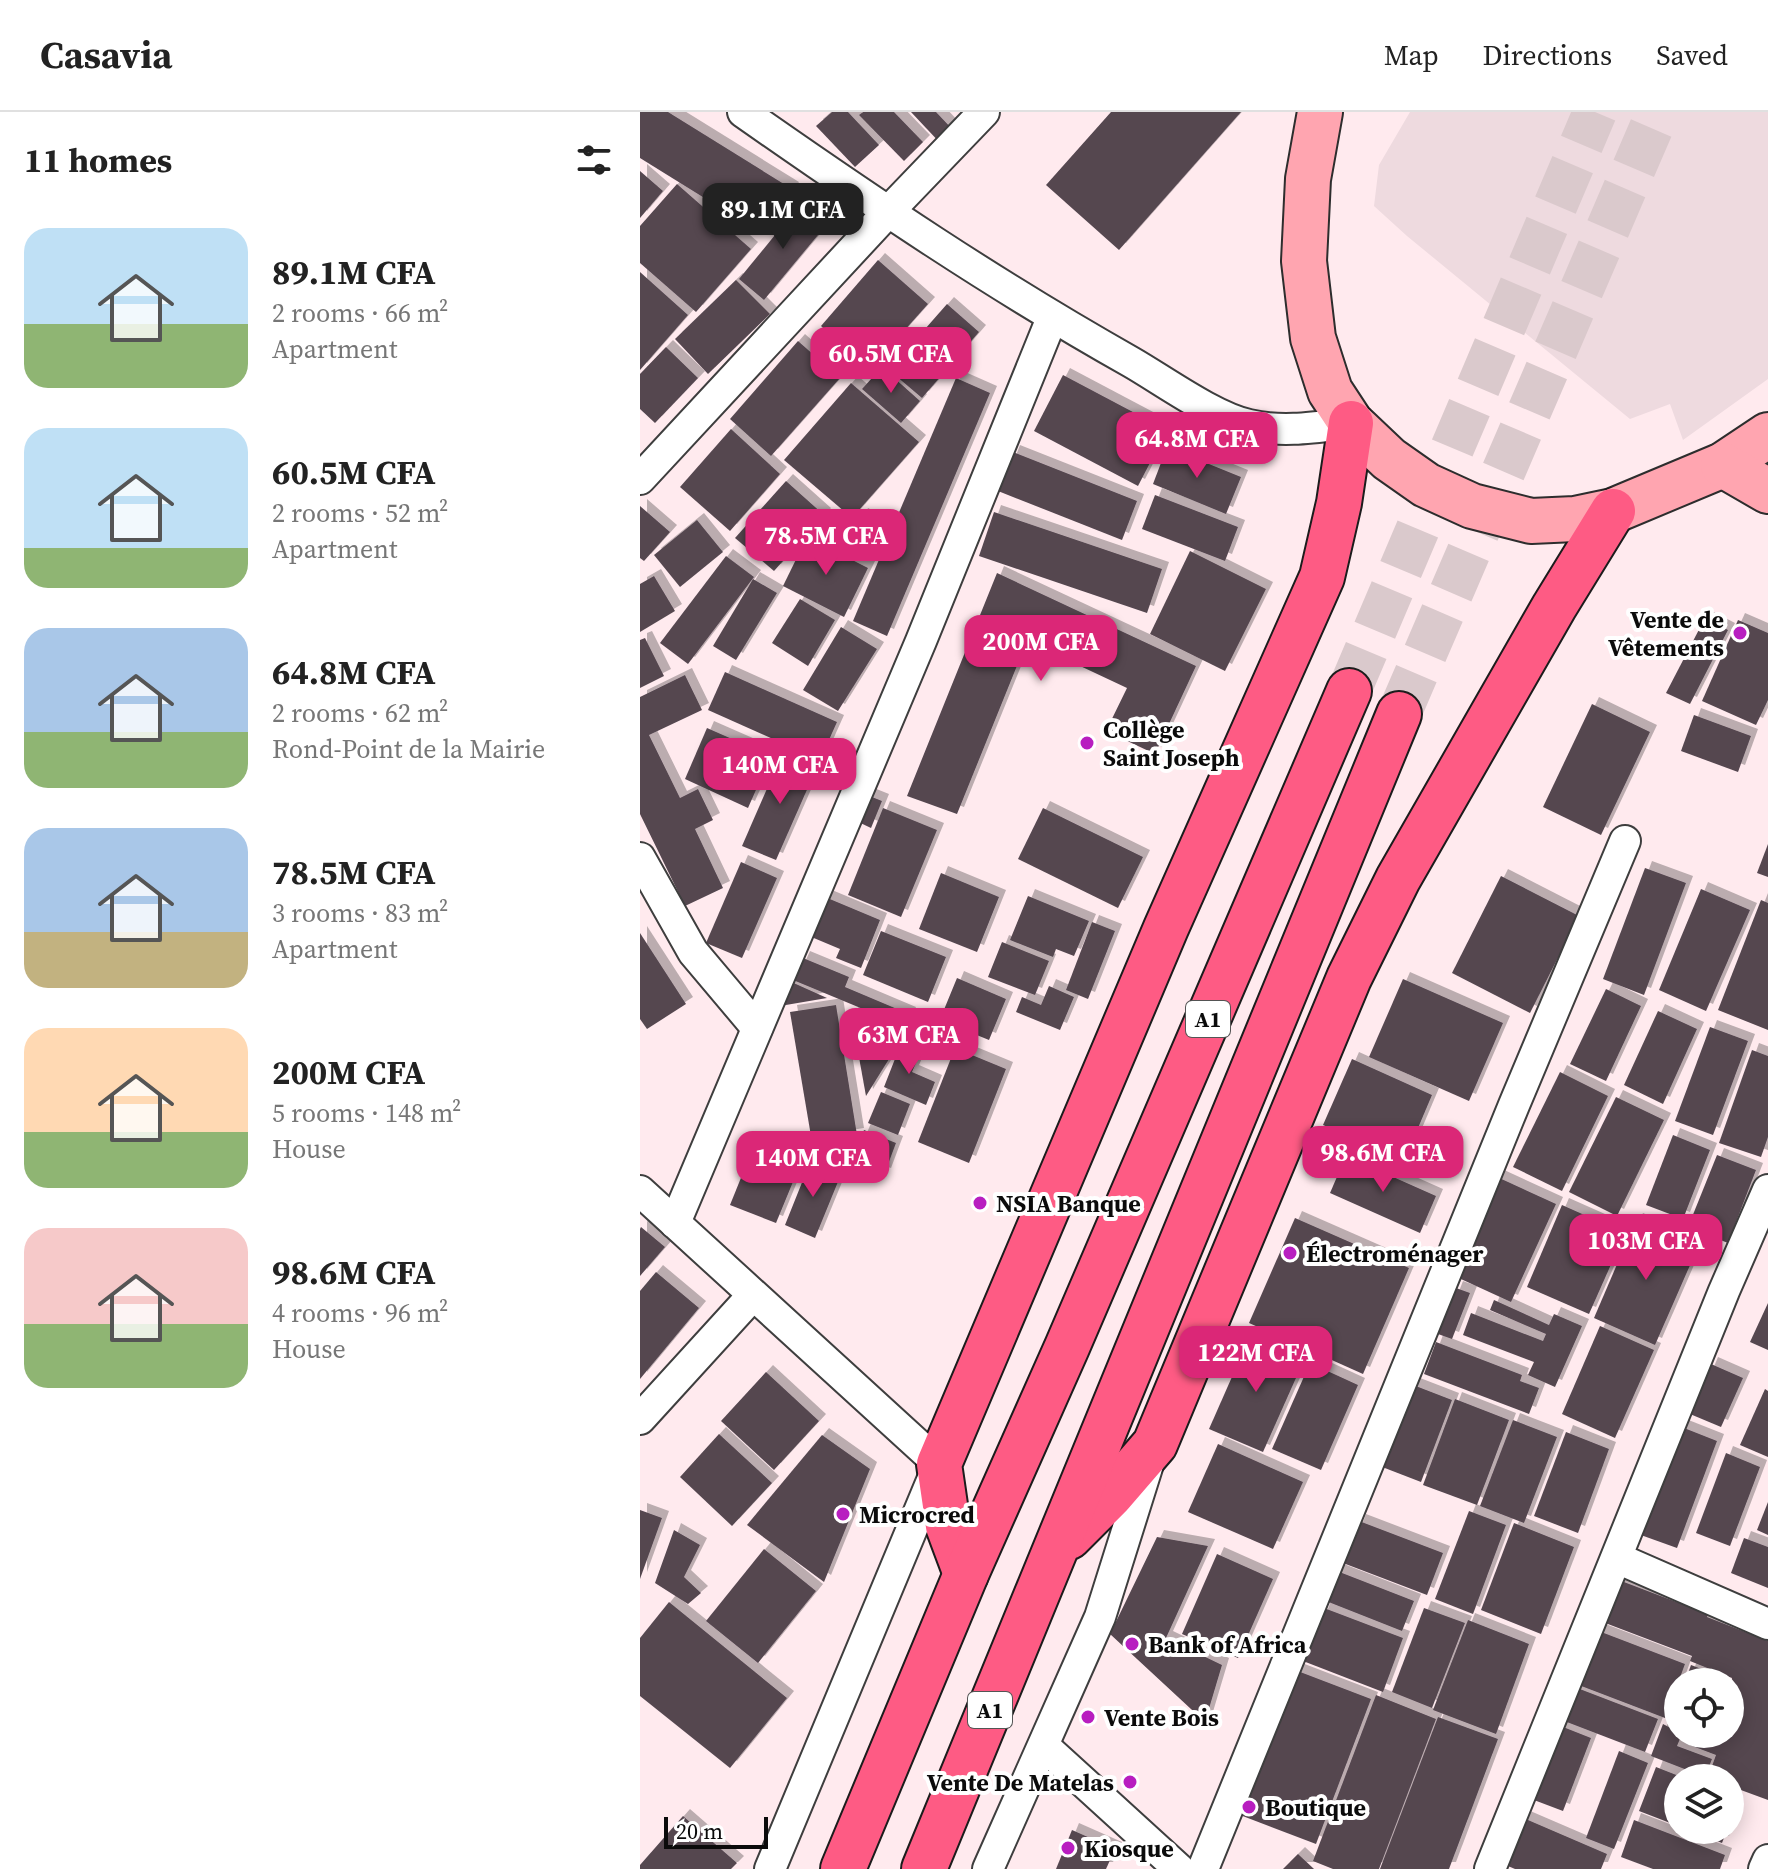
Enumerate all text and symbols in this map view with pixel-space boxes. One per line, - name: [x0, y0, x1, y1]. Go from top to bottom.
- text: Casavia: [40, 29, 172, 81]
- text: Map: [1384, 36, 1439, 74]
- text: Directions: [1483, 36, 1612, 74]
- text: Saved: [1656, 36, 1728, 74]
- text: 11 homes: [24, 137, 172, 183]
- icon: filters: [572, 138, 616, 182]
- pin: 89.1M CFA: [691, 183, 875, 251]
- text: 89.1M CFA: [720, 191, 846, 227]
- text: 89.1M CFA: [272, 249, 436, 295]
- icon: home: [88, 260, 184, 356]
- text: 2 rooms · 66 m²: [272, 295, 448, 331]
- pin: 60.5M CFA: [799, 327, 983, 395]
- text: Apartment: [272, 331, 397, 367]
- text: 60.5M CFA: [828, 335, 954, 371]
- pin: 64.8M CFA: [1105, 412, 1289, 480]
- text: 64.8M CFA: [1134, 420, 1260, 456]
- text: 60.5M CFA: [272, 449, 436, 495]
- icon: home: [88, 460, 184, 556]
- text: 2 rooms · 52 m²: [272, 495, 448, 531]
- pin: 78.5M CFA: [734, 509, 918, 577]
- text: 78.5M CFA: [763, 517, 889, 553]
- text: Apartment: [272, 531, 397, 567]
- place label: Vente de Vêtements: [1608, 603, 1724, 664]
- pin: 200M CFA: [958, 615, 1124, 683]
- text: 200M CFA: [982, 623, 1100, 659]
- marker: Vente de Vêtements: [1731, 624, 1749, 642]
- text: 64.8M CFA: [272, 649, 436, 695]
- icon: home: [88, 660, 184, 756]
- text: 2 rooms · 62 m²: [272, 695, 448, 731]
- place label: Collège Saint Joseph: [1103, 713, 1240, 774]
- text: Rond-Point de la Mairie: [272, 731, 545, 767]
- marker: Collège Saint Joseph: [1078, 734, 1096, 752]
- pin: 140M CFA: [697, 738, 863, 806]
- text: 140M CFA: [721, 746, 839, 782]
- text: 78.5M CFA: [272, 849, 436, 895]
- icon: home: [88, 860, 184, 956]
- text: 3 rooms · 83 m²: [272, 895, 448, 931]
- text: Apartment: [272, 931, 397, 967]
- road number: A1: [1186, 1001, 1230, 1037]
- pin: 63M CFA: [835, 1008, 983, 1076]
- text: 63M CFA: [857, 1016, 961, 1052]
- text: 200M CFA: [272, 1049, 425, 1095]
- icon: home: [88, 1060, 184, 1156]
- text: 5 rooms · 148 m²: [272, 1095, 461, 1131]
- pin: 98.6M CFA: [1291, 1126, 1475, 1194]
- text: House: [272, 1131, 346, 1167]
- pin: 140M CFA: [730, 1131, 896, 1199]
- text: 98.6M CFA: [1320, 1134, 1446, 1170]
- text: 140M CFA: [754, 1139, 872, 1175]
- place label: NSIA Banque: [996, 1187, 1141, 1220]
- marker: NSIA Banque: [971, 1194, 989, 1212]
- pin: 103M CFA: [1563, 1214, 1729, 1282]
- text: 103M CFA: [1587, 1222, 1705, 1258]
- place label: Électroménager: [1306, 1237, 1484, 1270]
- marker: Électroménager: [1281, 1244, 1299, 1262]
- text: 98.6M CFA: [272, 1249, 436, 1295]
- icon: home: [88, 1260, 184, 1356]
- text: 4 rooms · 96 m²: [272, 1295, 448, 1331]
- pin: 122M CFA: [1173, 1326, 1339, 1394]
- text: House: [272, 1331, 346, 1367]
- text: 122M CFA: [1197, 1334, 1315, 1370]
- place label: Microcred: [859, 1498, 975, 1531]
- marker: Microcred: [834, 1505, 852, 1523]
- place label: Bank of Africa: [1148, 1628, 1307, 1661]
- marker: Bank of Africa: [1123, 1635, 1141, 1653]
- map controls: [1664, 1668, 1744, 1844]
- button: locate: [1664, 1668, 1744, 1748]
- road number: A1: [968, 1692, 1012, 1728]
- place label: Vente Bois: [1104, 1701, 1219, 1734]
- marker: Vente Bois: [1079, 1708, 1097, 1726]
- button: layers: [1664, 1764, 1744, 1844]
- place label: Vente De Matelas: [927, 1766, 1114, 1799]
- marker: Vente De Matelas: [1121, 1773, 1139, 1791]
- place label: Boutique: [1265, 1791, 1366, 1824]
- marker: Boutique: [1240, 1798, 1258, 1816]
- scale bar: [664, 1813, 768, 1849]
- text: 20 m: [676, 1816, 723, 1846]
- place label: Kiosque: [1084, 1832, 1174, 1865]
- marker: Kiosque: [1059, 1839, 1077, 1857]

